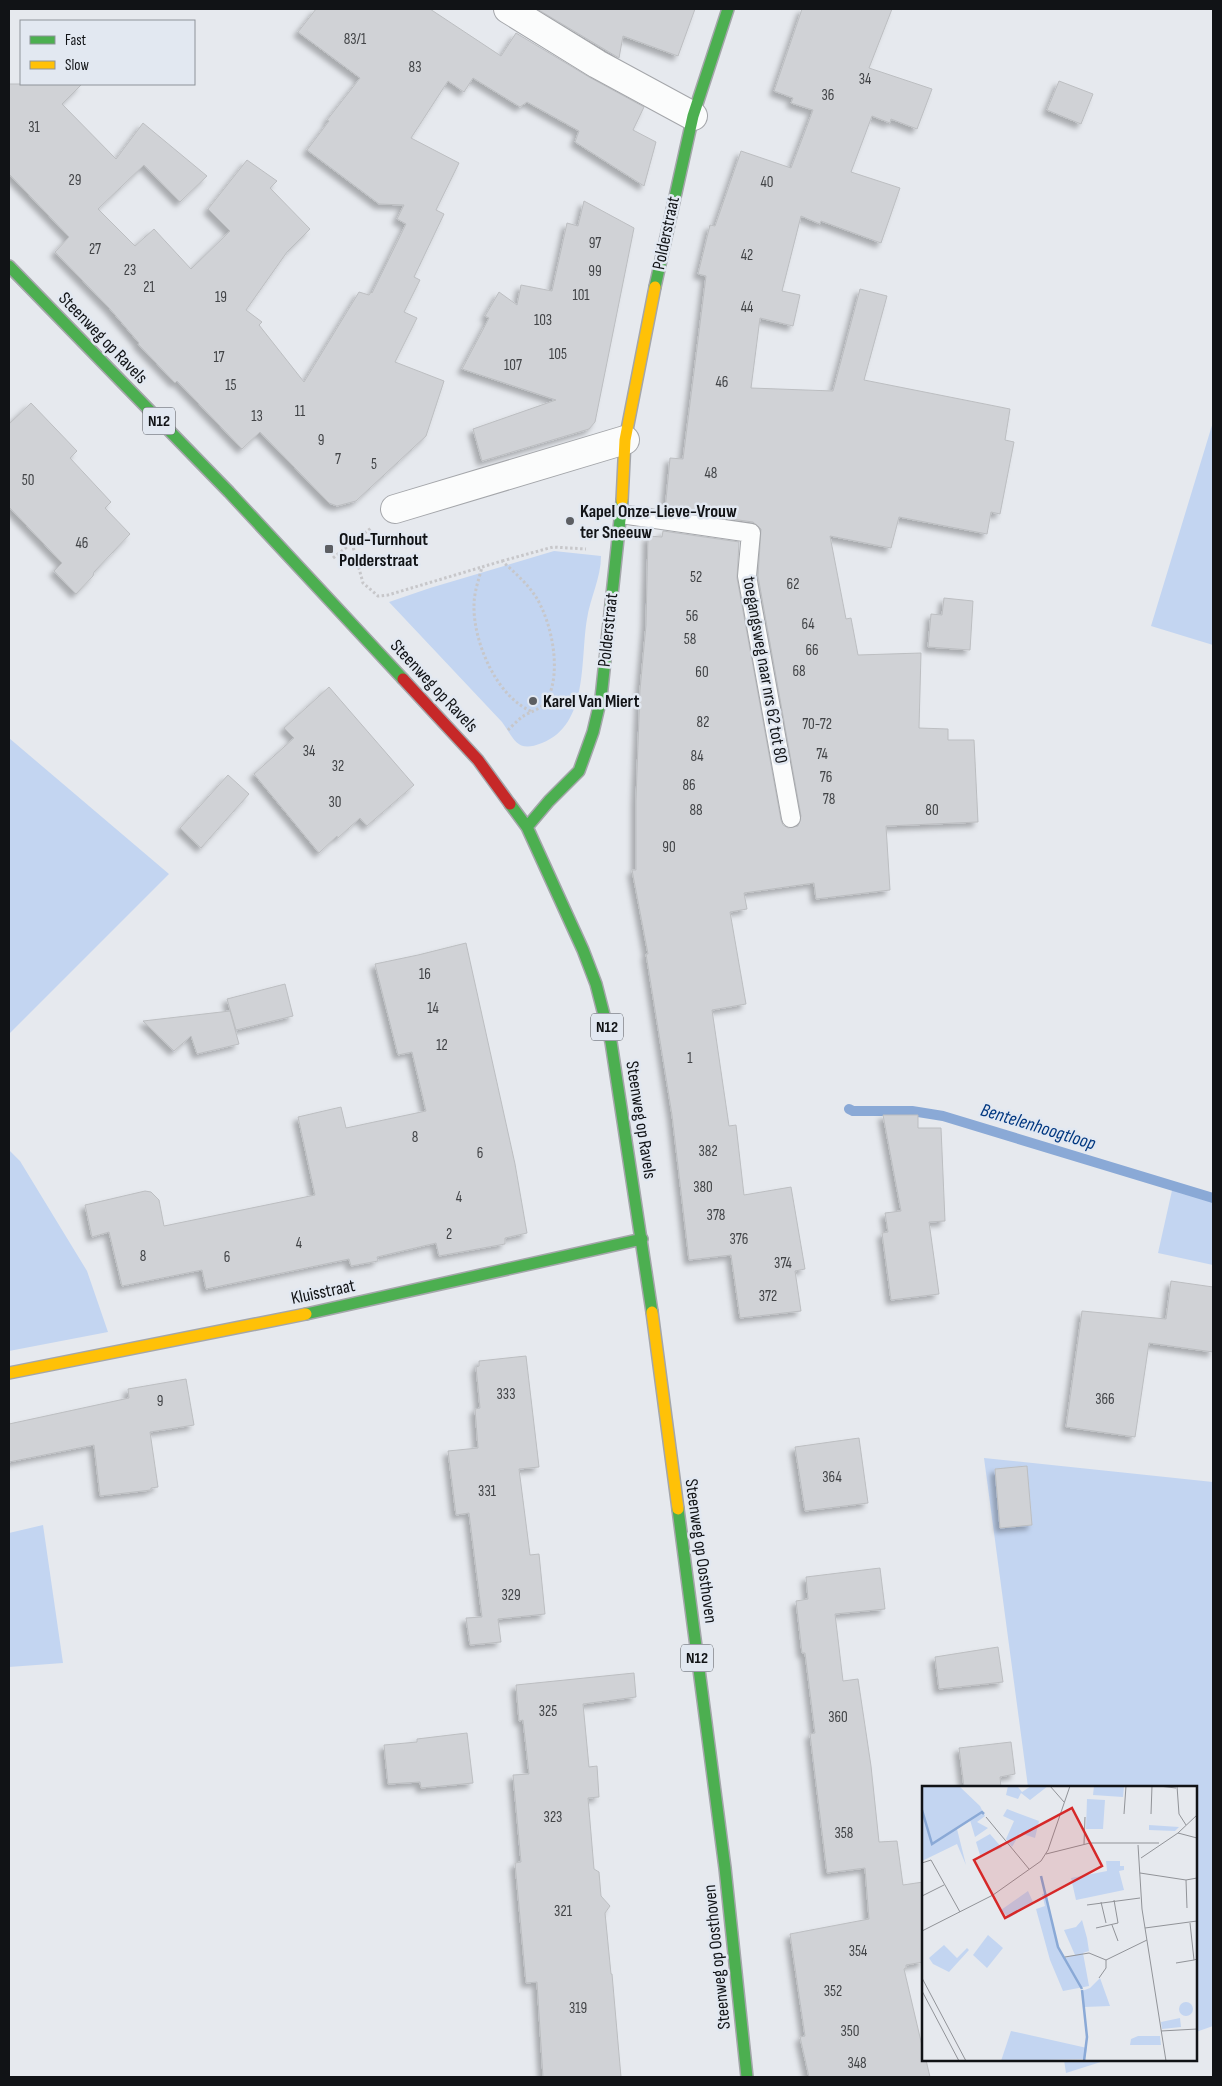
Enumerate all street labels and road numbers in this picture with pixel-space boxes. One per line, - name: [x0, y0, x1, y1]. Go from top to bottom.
- street label: Polderstraat: [648, 194, 684, 271]
- street label: Steenweg op Ravels: [54, 288, 152, 388]
- road number: N12: [143, 408, 175, 434]
- street label: toegangsweg naar nrs 62 tot 80: [738, 575, 792, 765]
- street label: Polderstraat: [594, 591, 622, 668]
- street label: Steenweg op Ravels: [386, 635, 482, 737]
- road number: N12: [591, 1014, 623, 1040]
- street label: Steenweg op Ravels: [621, 1060, 661, 1180]
- street label: Kluisstraat: [289, 1275, 357, 1309]
- street label: Steenweg op Oosthoven: [680, 1478, 722, 1624]
- road number: N12: [681, 1645, 713, 1672]
- street label: Steenweg op Oosthoven: [699, 1884, 735, 2030]

